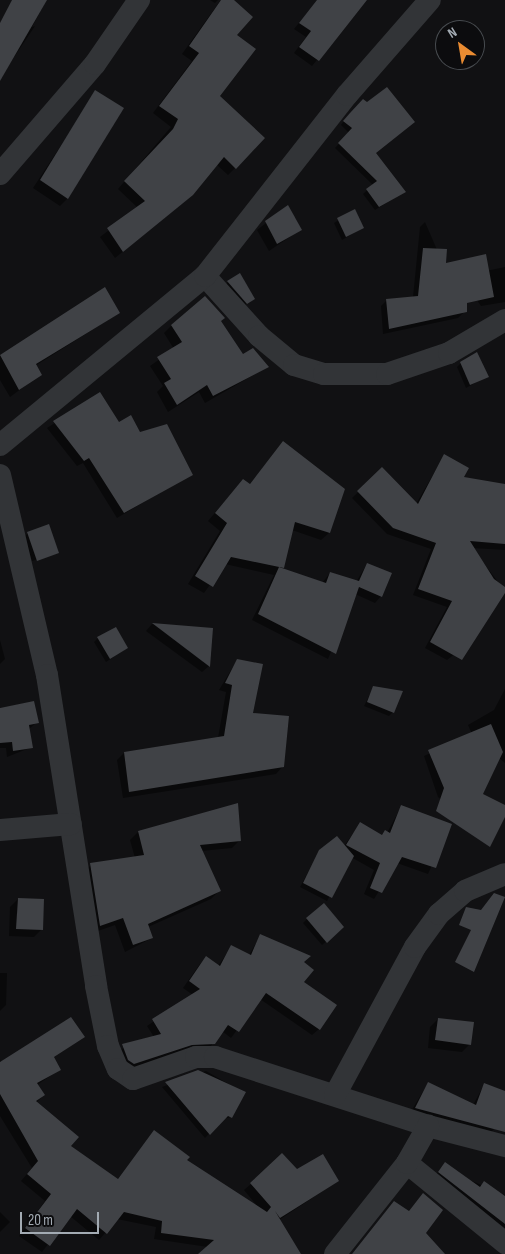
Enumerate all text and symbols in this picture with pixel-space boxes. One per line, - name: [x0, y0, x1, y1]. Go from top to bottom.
- north arrow: [435, 20, 485, 70]
- text: N: [445, 24, 460, 42]
- scale bar: [22, 1202, 101, 1234]
- text: 20 m: [28, 1211, 53, 1230]

